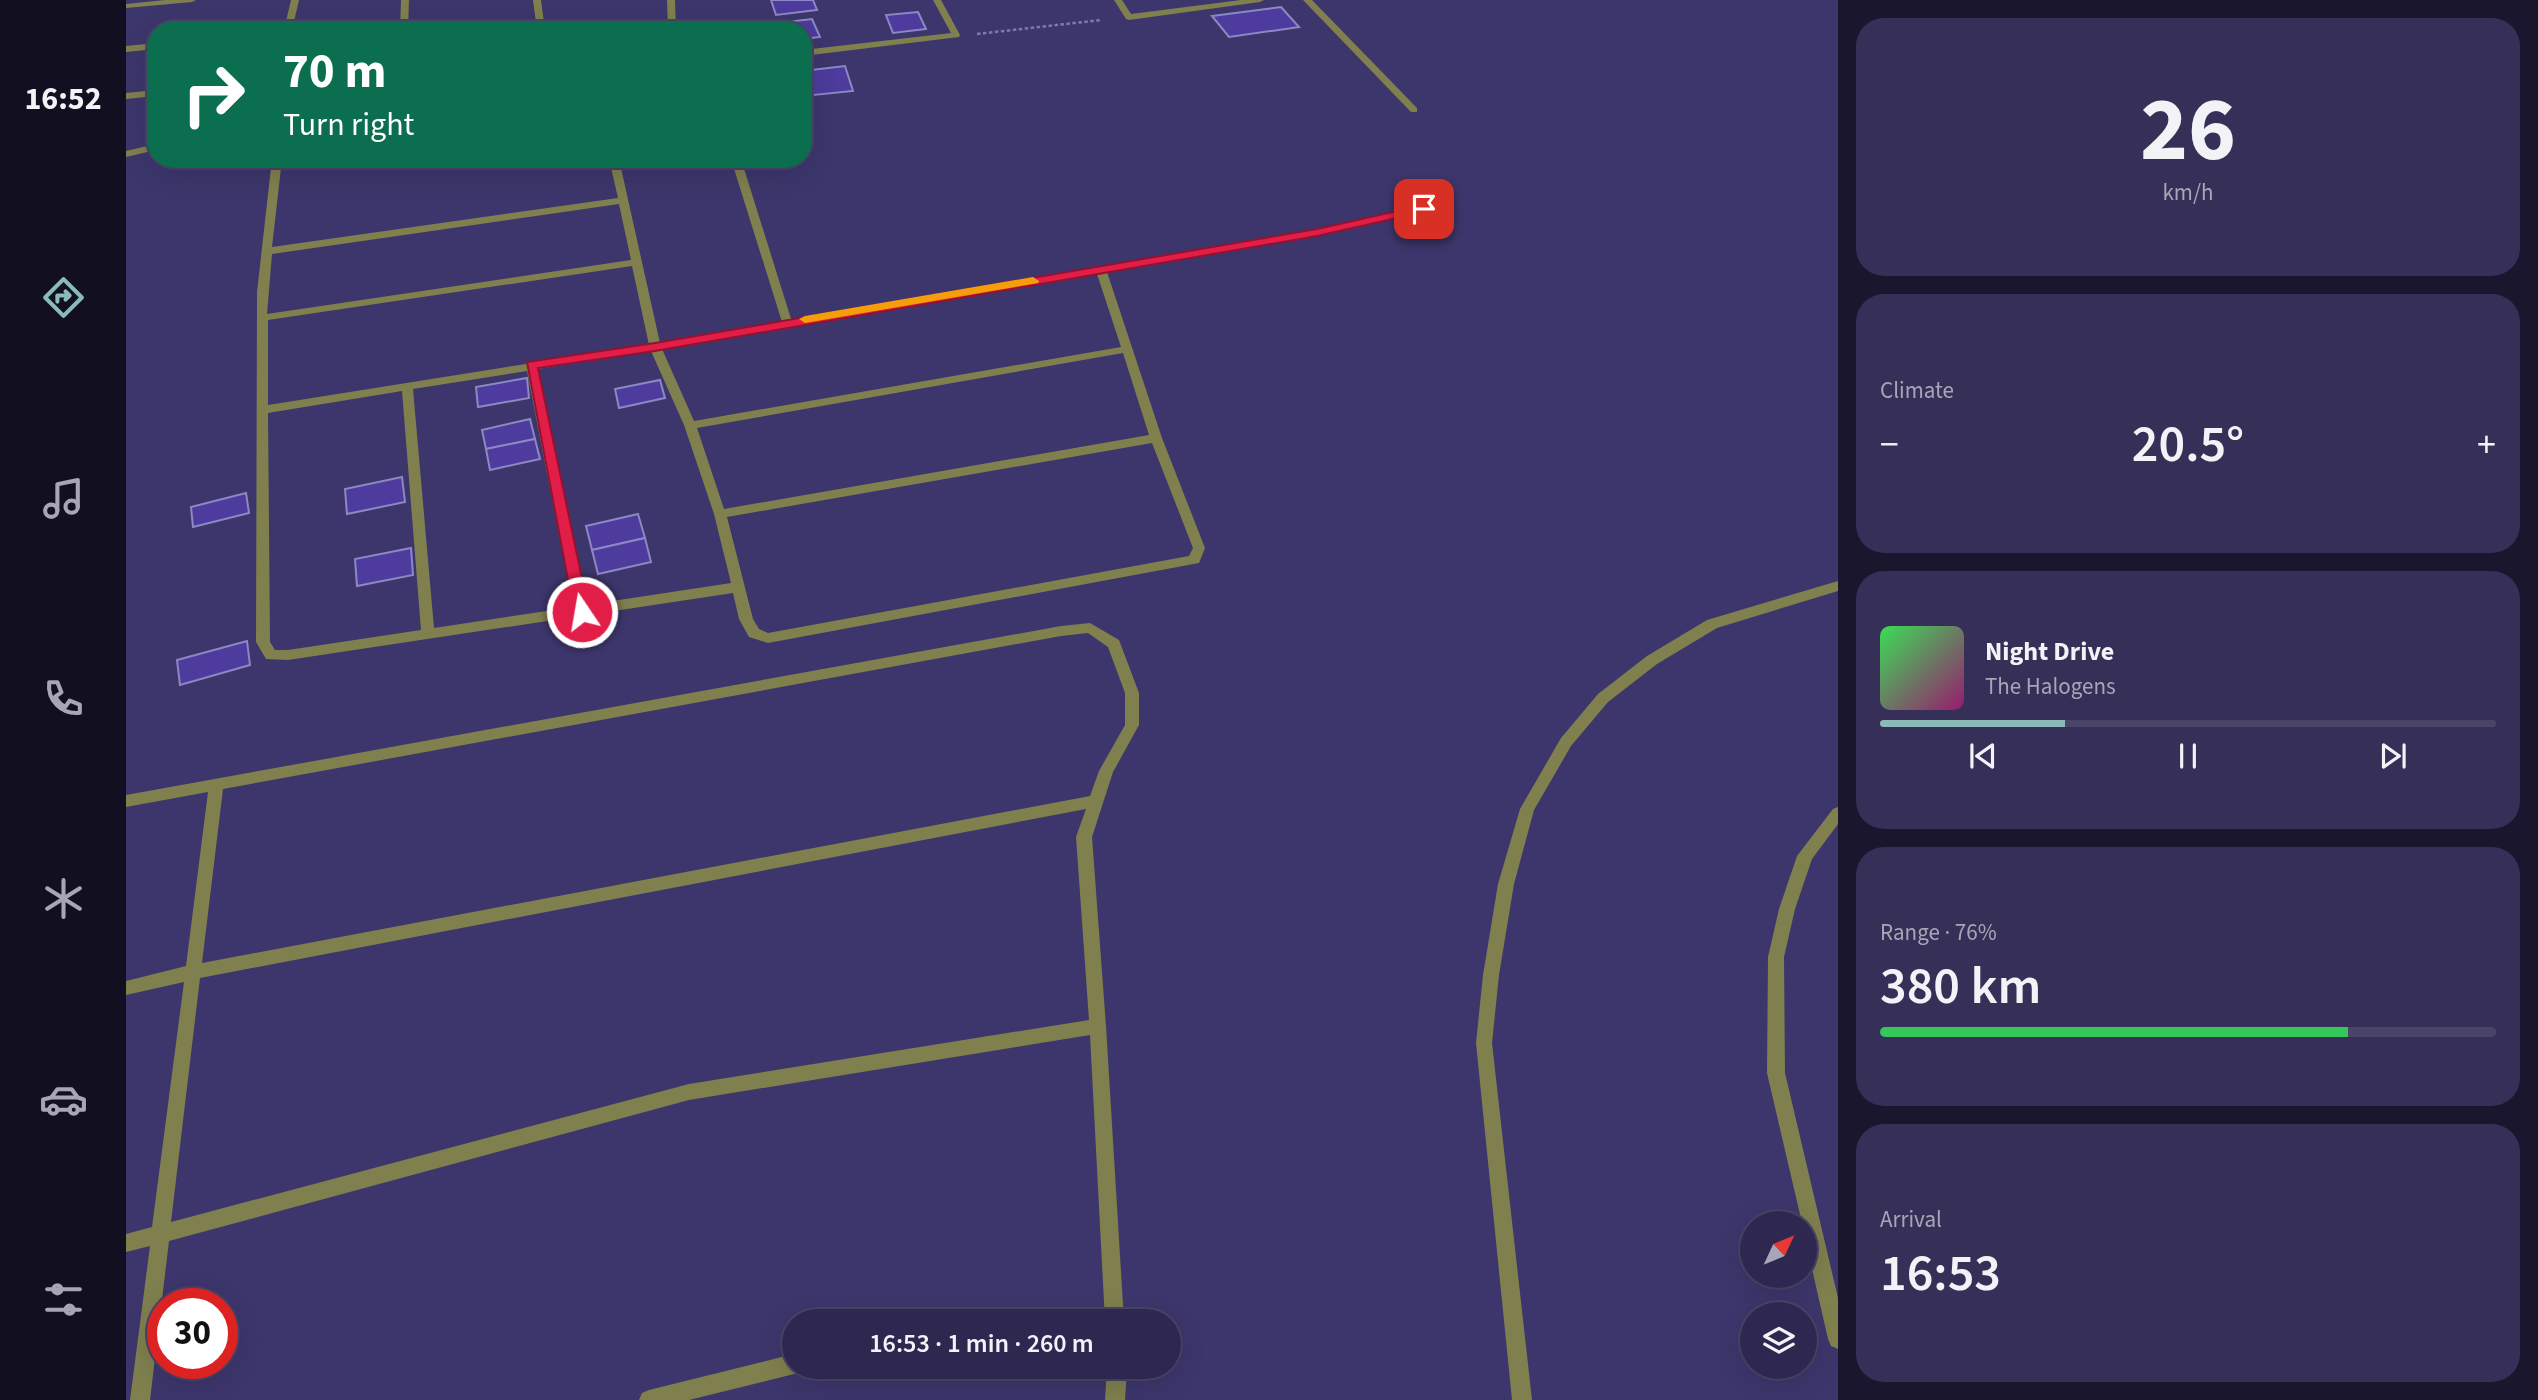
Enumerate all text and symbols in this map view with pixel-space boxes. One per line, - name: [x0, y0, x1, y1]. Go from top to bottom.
- text: 70 m: [283, 37, 387, 107]
- icon: right: [168, 49, 259, 140]
- text: 26: [2140, 66, 2236, 195]
- text: 16:52: [24, 76, 102, 122]
- text: Turn right: [283, 102, 414, 148]
- text: km/h: [2162, 176, 2214, 209]
- pin: [1394, 179, 1454, 239]
- icon: arrive: [1405, 190, 1443, 228]
- icon: directions: [39, 273, 88, 322]
- text: Climate: [1880, 374, 1954, 407]
- text: 20.5°: [2132, 408, 2244, 482]
- text: −: [1880, 418, 1899, 472]
- text: +: [2477, 418, 2496, 472]
- icon: music: [39, 474, 88, 523]
- position arrow: [545, 575, 619, 649]
- text: Night Drive: [1985, 633, 2114, 670]
- text: The Halogens: [1985, 670, 2116, 703]
- icon: phone: [39, 674, 88, 723]
- icon: previous: [1964, 737, 2002, 775]
- icon: pause: [2169, 737, 2207, 775]
- icon: next: [2374, 737, 2412, 775]
- icon: climate: [39, 874, 88, 923]
- text: Range · 76%: [1880, 916, 1997, 949]
- text: 380 km: [1880, 950, 2041, 1024]
- icon: car: [39, 1075, 88, 1124]
- text: Arrival: [1880, 1203, 1942, 1236]
- north arrow: [1740, 1211, 1816, 1288]
- map controls: [1740, 1211, 1817, 1379]
- text: 16:53: [1880, 1237, 2001, 1311]
- icon: filters: [39, 1275, 88, 1324]
- speed limit sign: 30: [147, 1288, 238, 1379]
- button: layers: [1740, 1302, 1817, 1379]
- text: 16:53 · 1 min · 260 m: [869, 1325, 1094, 1362]

